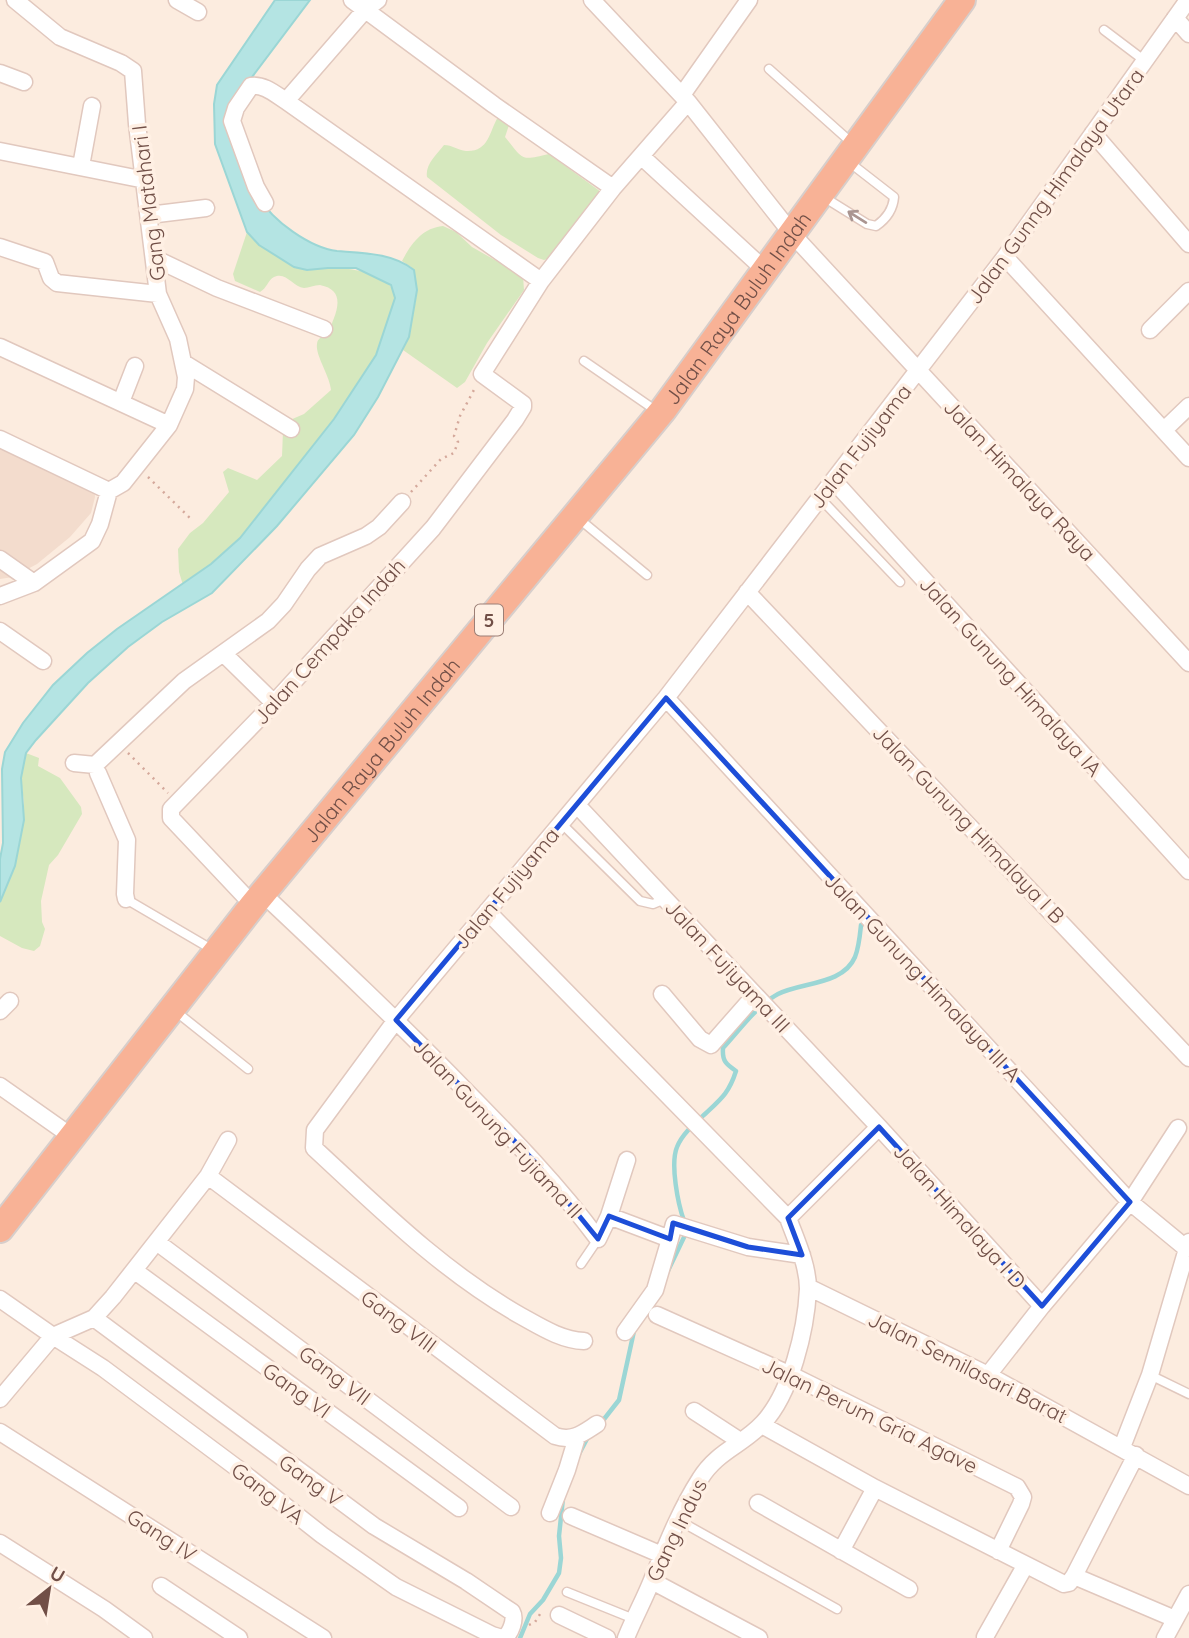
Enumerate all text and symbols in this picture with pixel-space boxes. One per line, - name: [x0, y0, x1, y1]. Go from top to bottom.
- street label: Jalan Gunng Himalaya Utara: [961, 63, 1149, 309]
- street label: Gang Matahari I: [126, 124, 170, 282]
- street label: Jalan Raya Buluh Indah: [658, 207, 816, 410]
- one-way arrow: [847, 210, 867, 224]
- street label: Jalan Fujiyama: [803, 379, 917, 513]
- street label: Jalan Himalaya Raya: [938, 394, 1102, 566]
- street label: Jalan Cempaka Indah: [247, 553, 411, 729]
- street label: Jalan Gunung Himalaya IA: [914, 571, 1108, 781]
- road number: 5: [475, 604, 503, 636]
- street label: Jalan Raya Buluh Indah: [297, 653, 465, 848]
- street label: Jalan Gunung Himalaya I B: [867, 719, 1071, 929]
- street label: Jalan Fujiyama: [448, 822, 564, 954]
- street label: Jalan Gunung Himalaya III A: [819, 867, 1027, 1087]
- street label: Jalan Fujiyama III: [660, 894, 796, 1038]
- street label: Jalan Gunung Fujiama II: [408, 1033, 588, 1223]
- street label: Jalan Himalaya I D: [888, 1138, 1032, 1294]
- street label: Gang VIII: [356, 1284, 442, 1358]
- street label: Jalan Semilasari Barat: [864, 1305, 1072, 1429]
- street label: Gang VII: [294, 1340, 376, 1410]
- street label: Jalan Perum Gria Agave: [758, 1351, 982, 1479]
- street label: Gang VI: [258, 1357, 336, 1423]
- street label: Gang V: [274, 1448, 348, 1512]
- street label: Gang VA: [226, 1456, 310, 1530]
- street label: Gang Indus: [640, 1474, 712, 1586]
- street label: Gang IV: [122, 1503, 202, 1567]
- north arrow: [14, 1554, 84, 1624]
- text: U: [46, 1561, 69, 1588]

